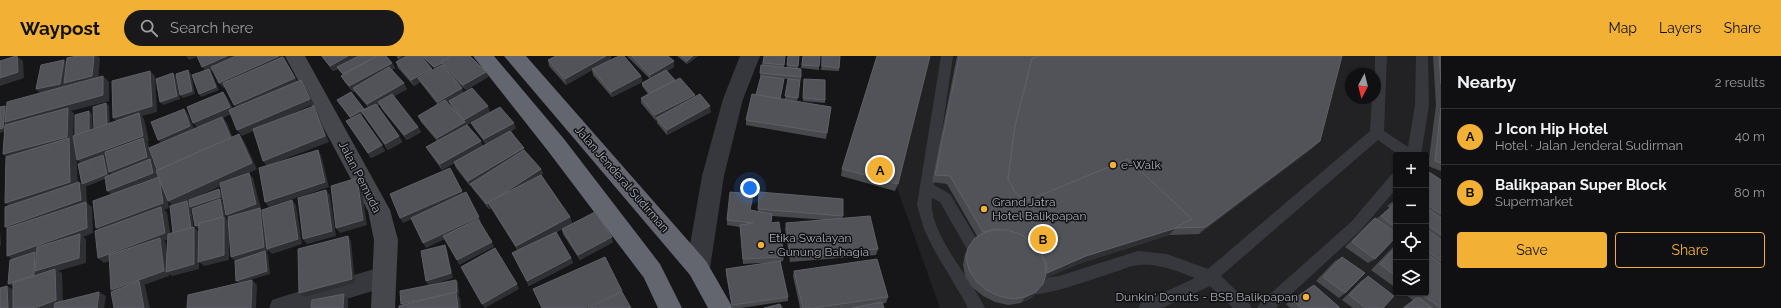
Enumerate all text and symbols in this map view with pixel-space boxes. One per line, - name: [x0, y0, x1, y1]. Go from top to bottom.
- search box: [124, 10, 404, 46]
- text: Waypost: [20, 17, 100, 39]
- icon: search: [138, 17, 160, 39]
- text: Search here: [170, 19, 253, 37]
- text: Map: [1609, 20, 1637, 36]
- text: Layers: [1659, 20, 1702, 36]
- text: Share: [1724, 20, 1761, 36]
- north arrow: [1345, 68, 1381, 104]
- text: Nearby: [1457, 72, 1516, 92]
- text: 2 results: [1715, 75, 1765, 90]
- text: J Icon Hip Hotel: [1495, 120, 1608, 138]
- street label: Jalan Jenderal Sudirman: [572, 123, 672, 235]
- text: A: [1466, 129, 1474, 144]
- text: 40 m: [1735, 129, 1765, 144]
- text: Hotel · Jalan Jenderal Sudirman: [1495, 138, 1683, 153]
- street label: Jalan Pemuda: [336, 139, 384, 215]
- map controls: [1393, 152, 1429, 296]
- button: +: [1393, 152, 1429, 188]
- pin: A: [867, 155, 893, 185]
- place label: e-Walk: [1121, 158, 1161, 172]
- marker: e-Walk: [1108, 160, 1118, 170]
- text: Balikpapan Super Block: [1495, 176, 1667, 194]
- your location: [740, 178, 760, 198]
- text: B: [1466, 185, 1474, 200]
- text: 80 m: [1734, 185, 1765, 200]
- button: −: [1393, 188, 1429, 224]
- text: Supermarket: [1495, 194, 1573, 209]
- place label: Grand Jatra Hotel Balikpapan: [992, 195, 1086, 223]
- marker: Grand Jatra Hotel Balikpapan: [979, 204, 989, 214]
- pin: B: [1030, 224, 1056, 254]
- button: locate: [1393, 224, 1429, 260]
- place label: Etika Swalayan - Gunung Bahagia: [769, 231, 869, 259]
- button: Save: [1457, 232, 1607, 268]
- button: Share: [1615, 232, 1765, 268]
- marker: Etika Swalayan - Gunung Bahagia: [756, 240, 766, 250]
- button: layers: [1393, 260, 1429, 296]
- place label: Dunkin' Donuts - BSB Balikpapan: [1115, 290, 1298, 304]
- marker: Dunkin' Donuts - BSB Balikpapan: [1301, 292, 1311, 302]

